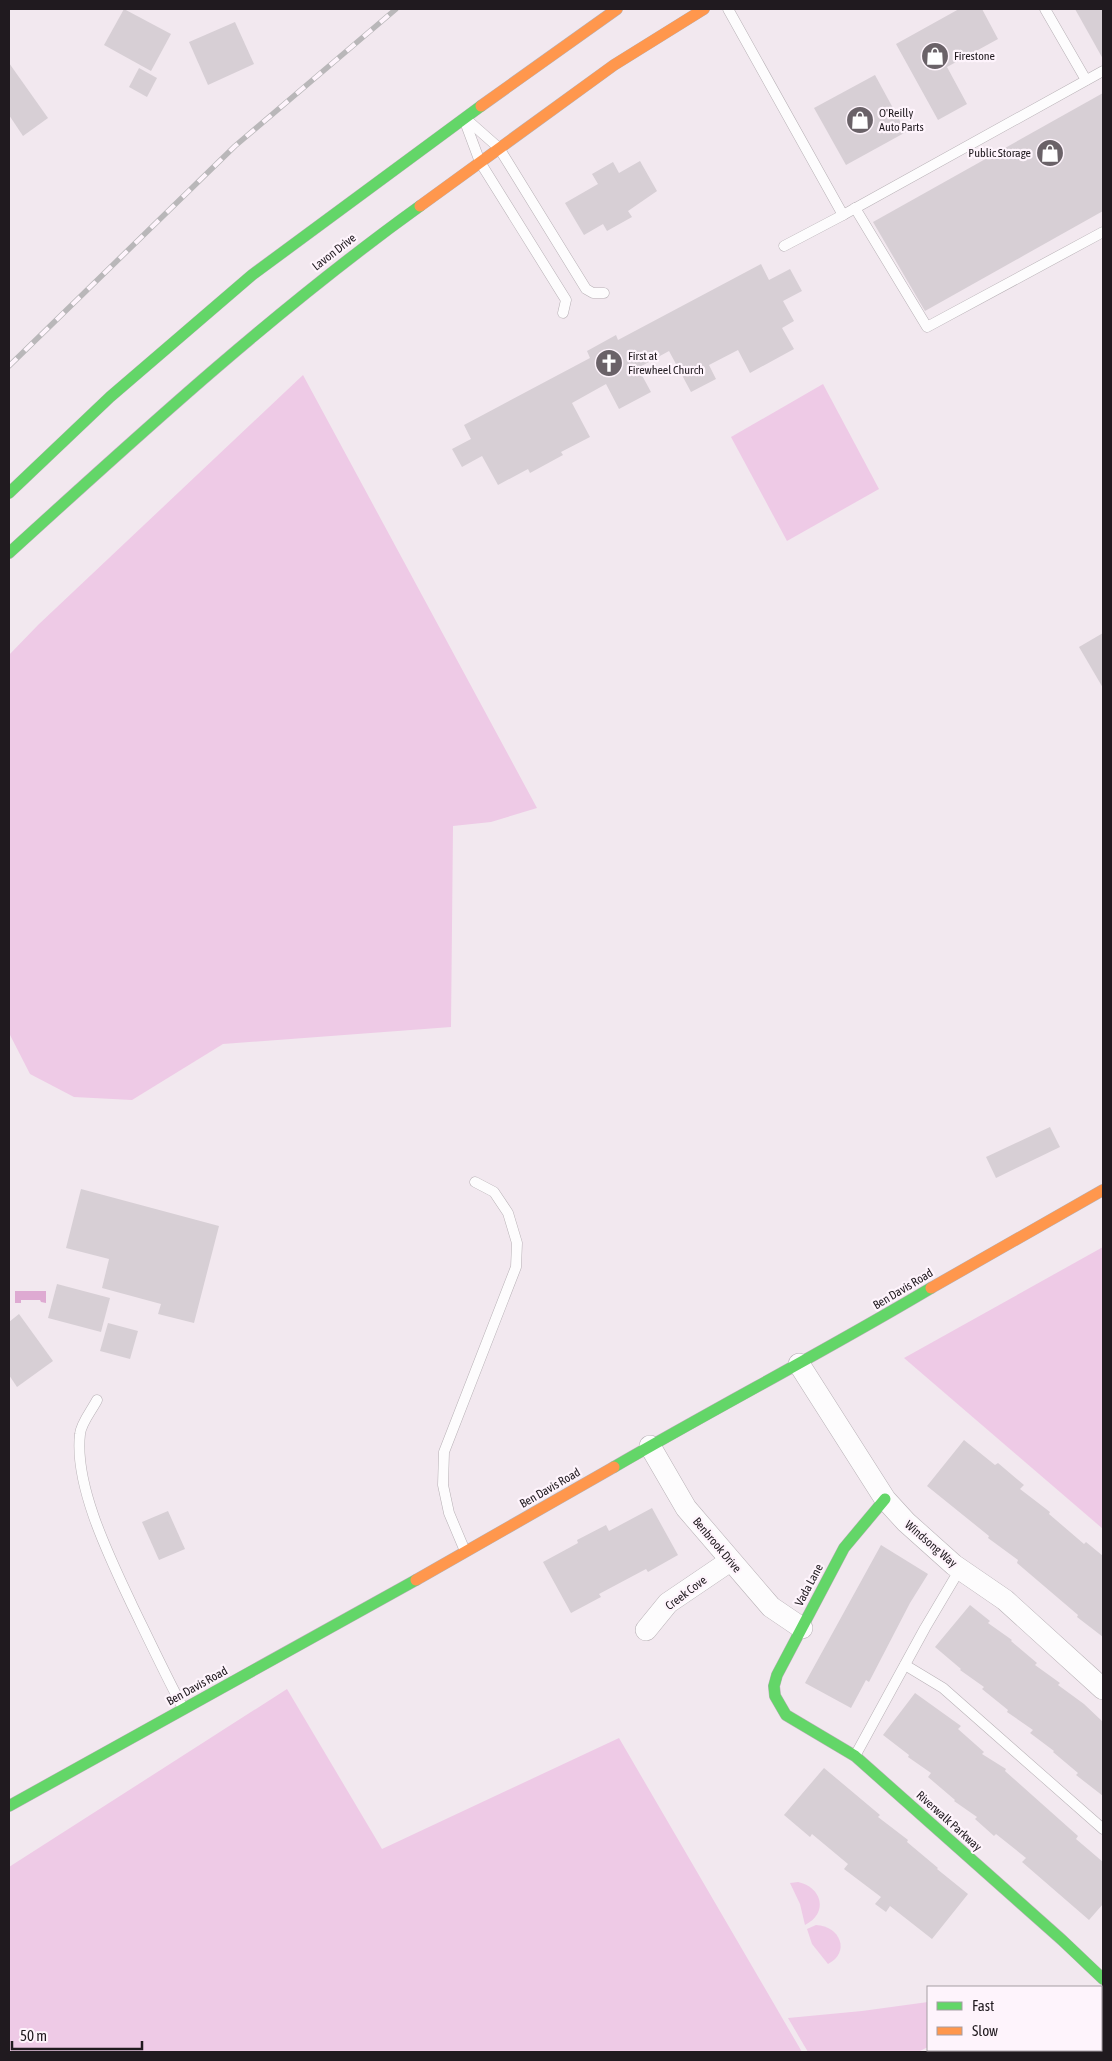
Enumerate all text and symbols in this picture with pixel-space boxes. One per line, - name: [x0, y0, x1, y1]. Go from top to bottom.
- shop icon: Firestone: [920, 41, 950, 71]
- place label: Firestone: [954, 49, 995, 63]
- shop icon: O'Reilly Auto Parts: [845, 105, 875, 135]
- place label: O'Reilly Auto Parts: [879, 106, 924, 134]
- shop icon: Public Storage: [1035, 138, 1065, 168]
- place label: Public Storage: [968, 146, 1031, 160]
- street label: Lavon Drive: [309, 231, 359, 273]
- church icon: First at Firewheel Church: [594, 348, 624, 378]
- place label: First at Firewheel Church: [628, 349, 704, 377]
- street label: Ben Davis Road: [871, 1266, 935, 1312]
- street label: Ben Davis Road: [517, 1465, 583, 1511]
- street label: Benbrook Drive: [690, 1515, 744, 1575]
- street label: Windsong Way: [902, 1518, 960, 1570]
- street label: Vada Lane: [792, 1562, 826, 1608]
- street label: Creek Cove: [663, 1573, 709, 1613]
- street label: Ben Davis Road: [164, 1664, 230, 1708]
- street label: Riverwalk Parkway: [914, 1788, 985, 1854]
- legend: [927, 1986, 1102, 2051]
- text: Fast: [972, 1997, 994, 2014]
- scale bar: [12, 2018, 142, 2050]
- text: Slow: [972, 2022, 998, 2039]
- text: 50 m: [20, 2027, 47, 2044]

